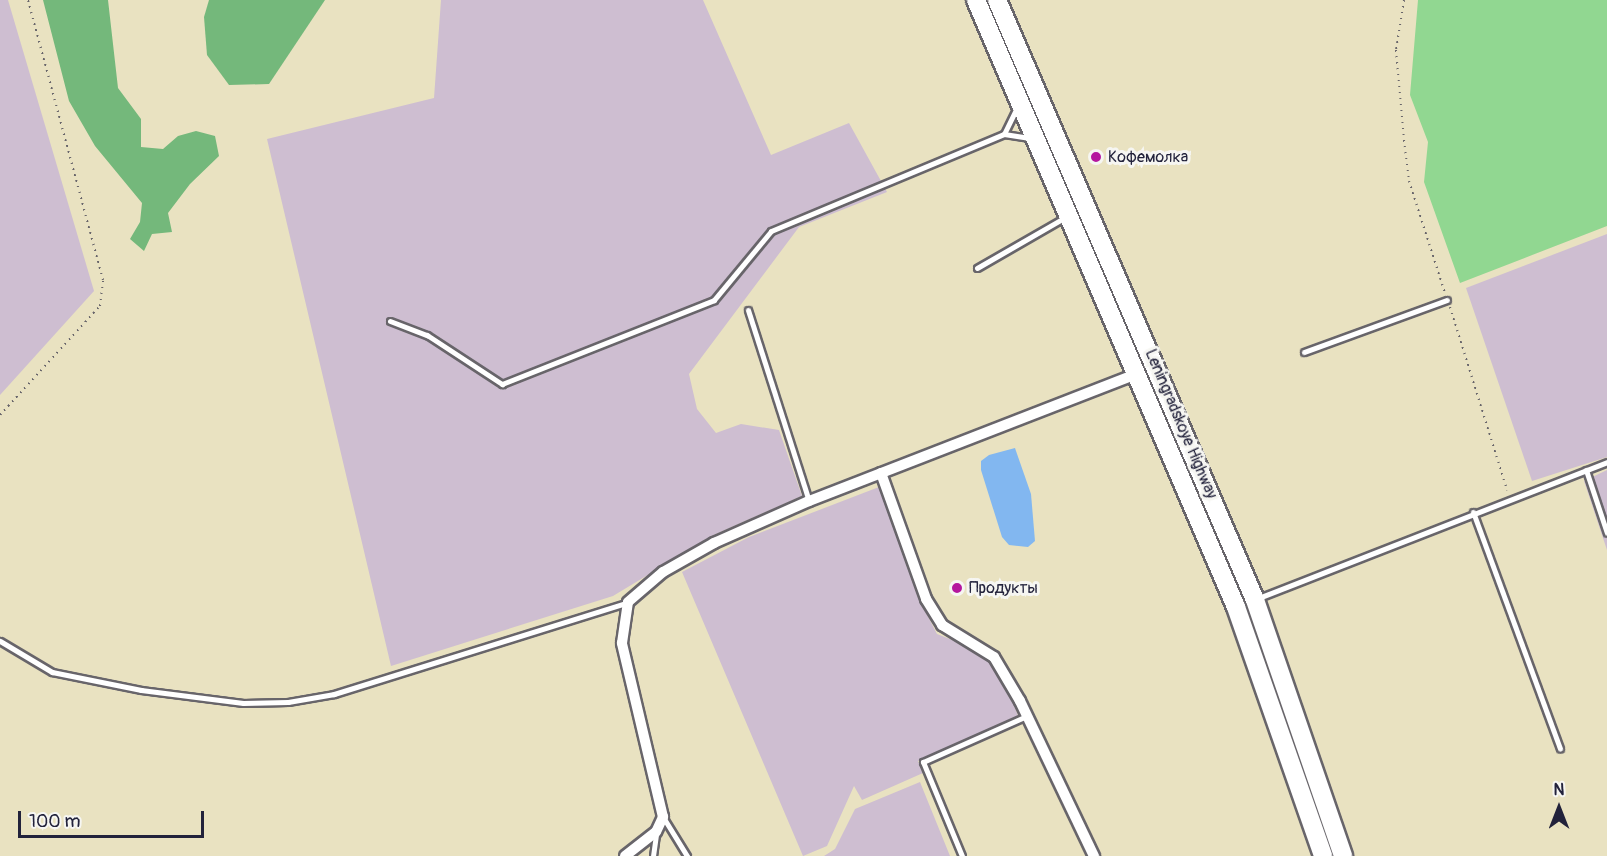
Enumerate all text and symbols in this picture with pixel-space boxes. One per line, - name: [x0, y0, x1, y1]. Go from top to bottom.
- place label: Кофемолка: [1108, 147, 1188, 167]
- marker: Кофемолка: [1089, 150, 1103, 164]
- street label: Leningradskoye Highway: [1141, 346, 1221, 502]
- place label: Продукты: [969, 578, 1038, 598]
- marker: Продукты: [950, 581, 964, 595]
- north arrow: [1529, 778, 1589, 838]
- text: N: [1554, 780, 1564, 800]
- scale bar: [21, 799, 207, 837]
- text: 100 m: [29, 810, 81, 833]

